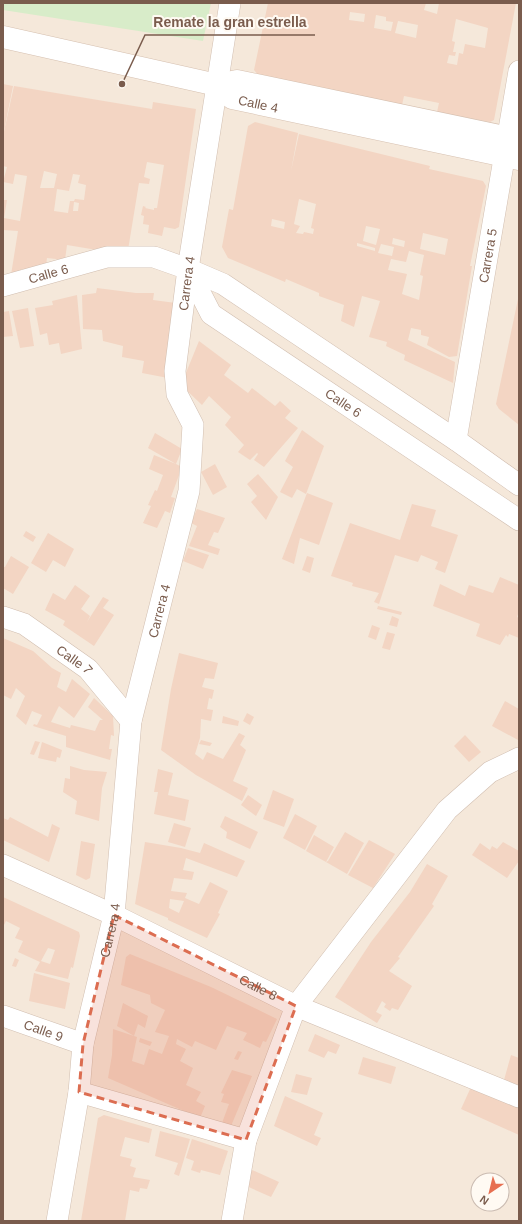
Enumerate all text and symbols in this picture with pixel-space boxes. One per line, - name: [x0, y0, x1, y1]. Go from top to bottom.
- callout: Remate la gran estrella: [145, 9, 315, 35]
- text: Remate la gran estrella: [153, 14, 307, 30]
- street label: Calle 4: [237, 92, 280, 115]
- street label: Carrera 5: [475, 227, 499, 284]
- street label: Carrera 4: [175, 255, 197, 312]
- street label: Calle 6: [27, 261, 70, 286]
- street label: Calle 6: [323, 385, 365, 420]
- street label: Carrera 4: [145, 582, 173, 639]
- street label: Calle 7: [54, 642, 96, 677]
- street label: Carrera 4: [97, 903, 123, 959]
- street label: Calle 8: [237, 971, 280, 1003]
- street label: Calle 9: [22, 1016, 65, 1044]
- north arrow: [470, 1172, 510, 1212]
- text: N: [478, 1193, 491, 1207]

